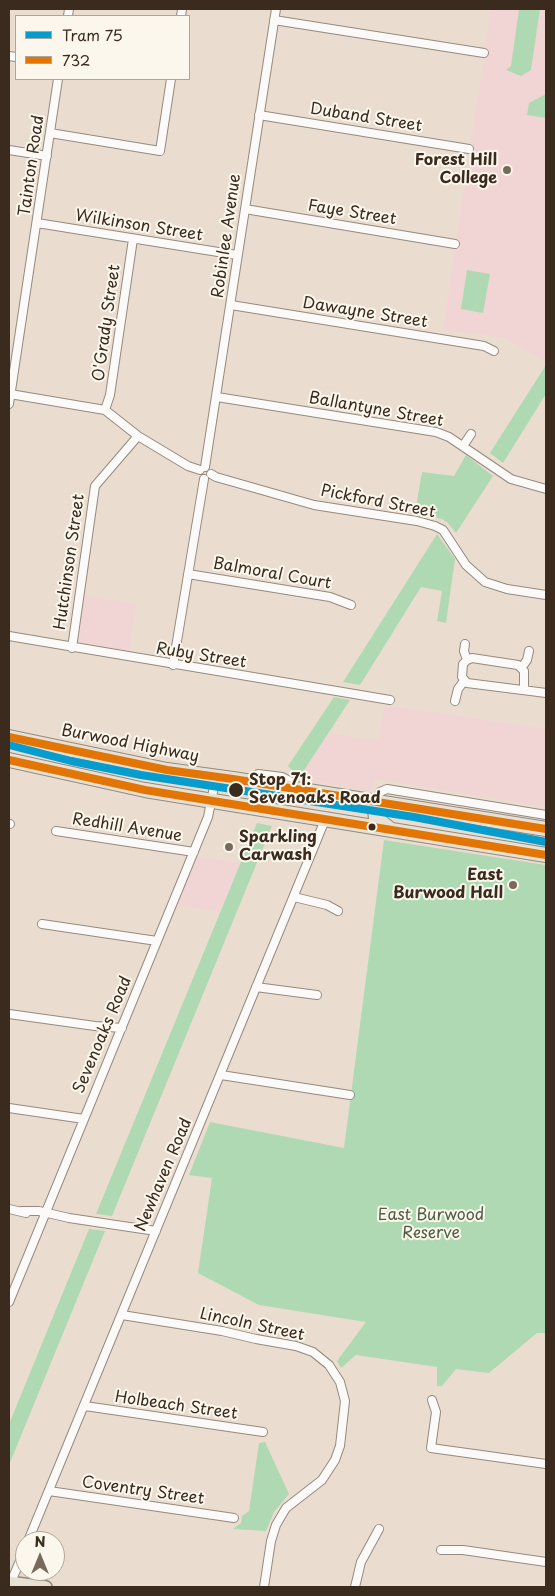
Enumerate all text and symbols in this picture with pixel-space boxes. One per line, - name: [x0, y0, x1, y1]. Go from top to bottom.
- legend: [15, 15, 190, 80]
- text: Tram 75: [62, 23, 123, 46]
- text: 732: [62, 48, 90, 71]
- street label: Duband Street: [309, 100, 423, 136]
- street label: Tainton Road: [15, 114, 49, 218]
- place label: Forest Hill College: [415, 151, 497, 189]
- marker: Forest Hill College: [501, 164, 513, 176]
- street label: Robinlee Avenue: [209, 173, 245, 299]
- street label: Faye Street: [306, 197, 398, 229]
- street label: Wilkinson Street: [74, 206, 204, 246]
- street label: O'Grady Street: [89, 263, 125, 383]
- street label: Dawayne Street: [301, 294, 429, 332]
- street label: Ballantyne Street: [307, 389, 445, 431]
- street label: Pickford Street: [319, 481, 437, 523]
- street label: Hutchinson Street: [51, 493, 89, 631]
- street label: Balmoral Court: [211, 554, 333, 594]
- street label: Ruby Street: [154, 639, 248, 673]
- street label: Burwood Highway: [60, 721, 200, 767]
- place label: Stop 71: Sevenoaks Road: [249, 771, 381, 809]
- marker: Stop 71: Sevenoaks Road: [227, 781, 245, 799]
- street label: Redhill Avenue: [71, 810, 183, 846]
- unlabelled marker: [367, 822, 377, 832]
- place label: Sparkling Carwash: [239, 828, 317, 866]
- marker: Sparkling Carwash: [223, 841, 235, 853]
- place label: East Burwood Hall: [393, 866, 503, 904]
- marker: East Burwood Hall: [507, 879, 519, 891]
- street label: Sevenoaks Road: [70, 974, 136, 1096]
- street label: Newhaven Road: [131, 1115, 197, 1235]
- park label: East Burwood Reserve: [378, 1206, 484, 1244]
- street label: Lincoln Street: [198, 1305, 306, 1345]
- street label: Holbeach Street: [113, 1388, 239, 1424]
- street label: Coventry Street: [81, 1473, 205, 1509]
- north arrow: [15, 1531, 65, 1581]
- text: N: [34, 1531, 46, 1552]

